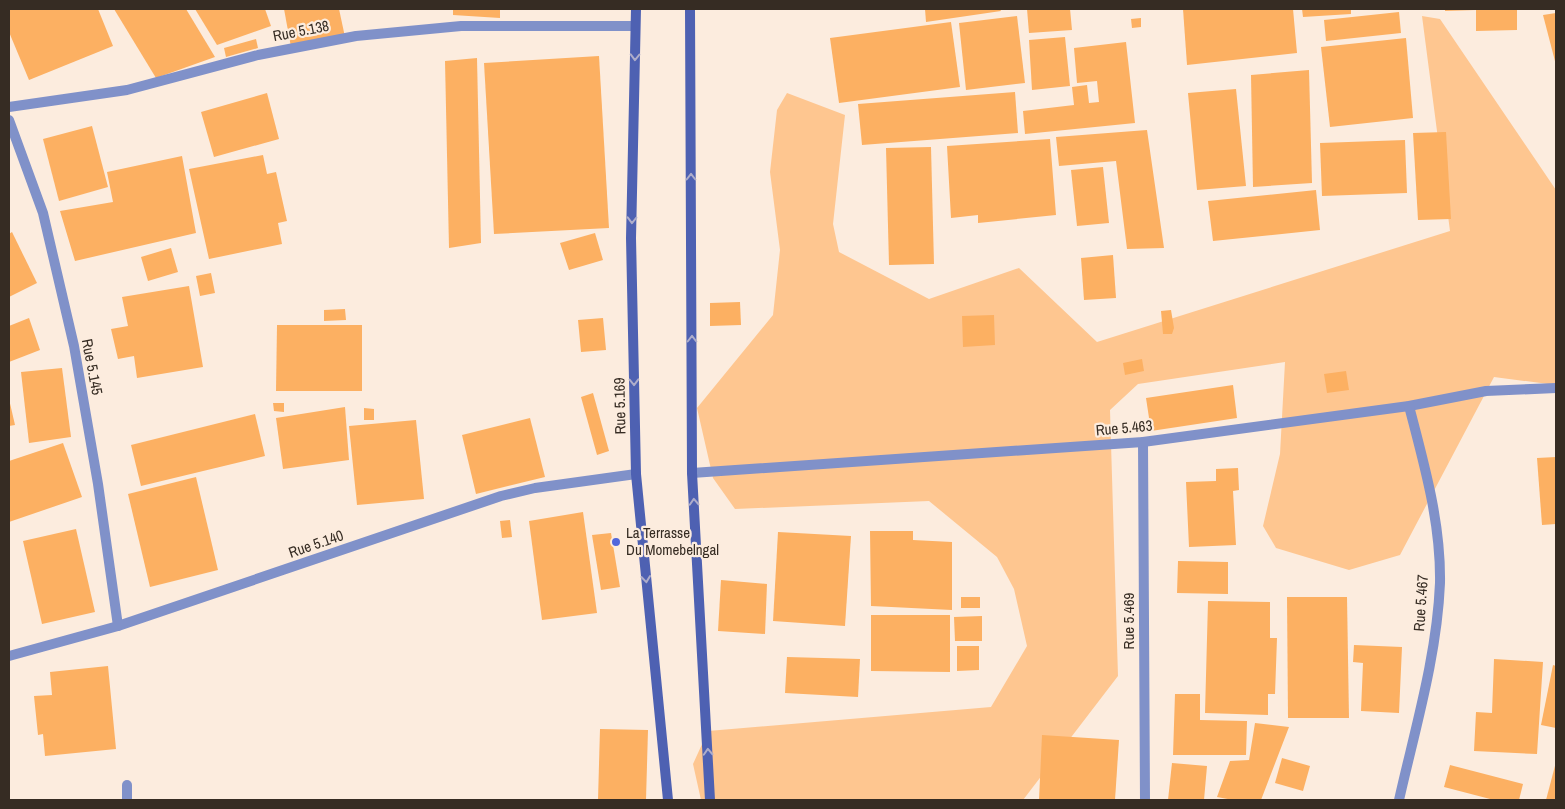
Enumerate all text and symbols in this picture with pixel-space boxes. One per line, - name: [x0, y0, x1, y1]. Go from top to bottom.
- street label: Rue 5.138: [271, 15, 331, 46]
- one-way arrow: [630, 54, 640, 62]
- one-way arrow: [686, 173, 696, 180]
- one-way arrow: [627, 216, 637, 224]
- one-way arrow: [687, 335, 697, 343]
- street label: Rue 5.145: [77, 337, 108, 397]
- street label: Rue 5.169: [609, 377, 630, 435]
- one-way arrow: [629, 379, 639, 387]
- street label: Rue 5.463: [1095, 415, 1153, 440]
- one-way arrow: [689, 498, 699, 506]
- place label: La Terrasse Du Momebelngal: [626, 522, 719, 560]
- street label: Rue 5.140: [286, 524, 346, 563]
- marker: La Terrasse Du Momebelngal: [610, 536, 622, 548]
- street label: Rue 5.467: [1408, 574, 1433, 632]
- one-way arrow: [640, 576, 651, 584]
- street label: Rue 5.469: [1118, 592, 1139, 649]
- one-way arrow: [702, 747, 713, 755]

